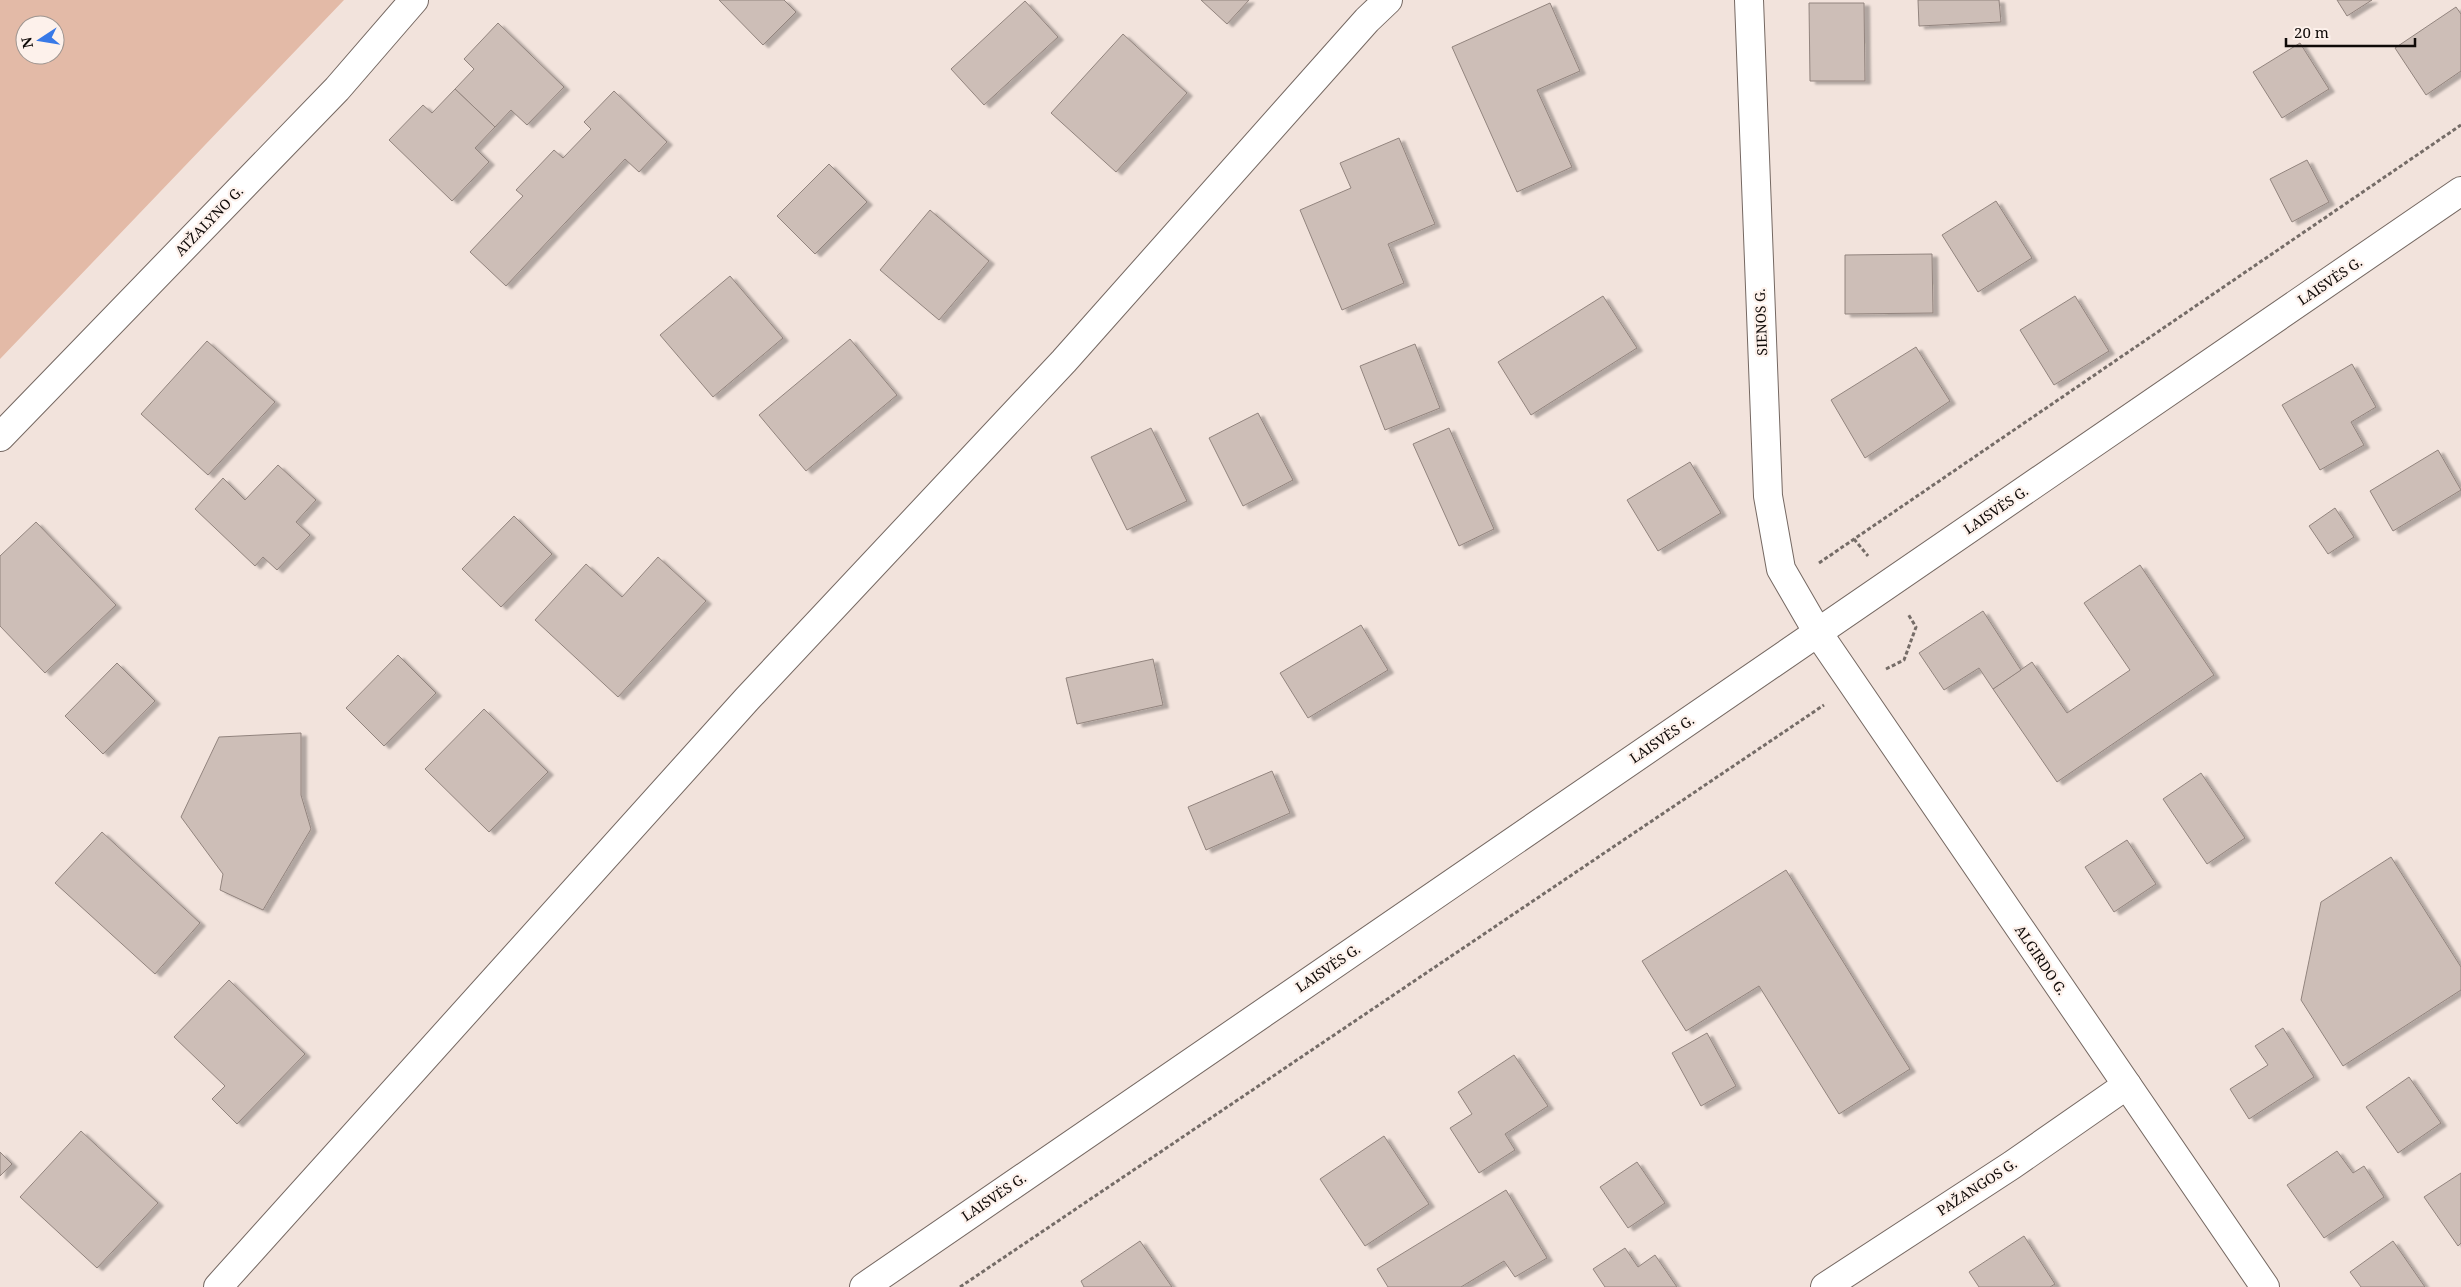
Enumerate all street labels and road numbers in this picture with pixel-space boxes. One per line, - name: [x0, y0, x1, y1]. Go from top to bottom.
- street label: ATŽALYNO G.: [170, 181, 247, 260]
- street label: LAISVĖS G.: [2294, 252, 2366, 309]
- street label: SIENOS G.: [1750, 288, 1771, 356]
- street label: LAISVĖS G.: [1960, 481, 2032, 538]
- street label: LAISVĖS G.: [1626, 710, 1698, 767]
- street label: ALGIRDO G.: [2011, 921, 2072, 998]
- street label: LAISVĖS G.: [1292, 939, 1364, 996]
- street label: PAŽANGOS G.: [1933, 1154, 2020, 1219]
- street label: LAISVĖS G.: [958, 1168, 1030, 1225]

